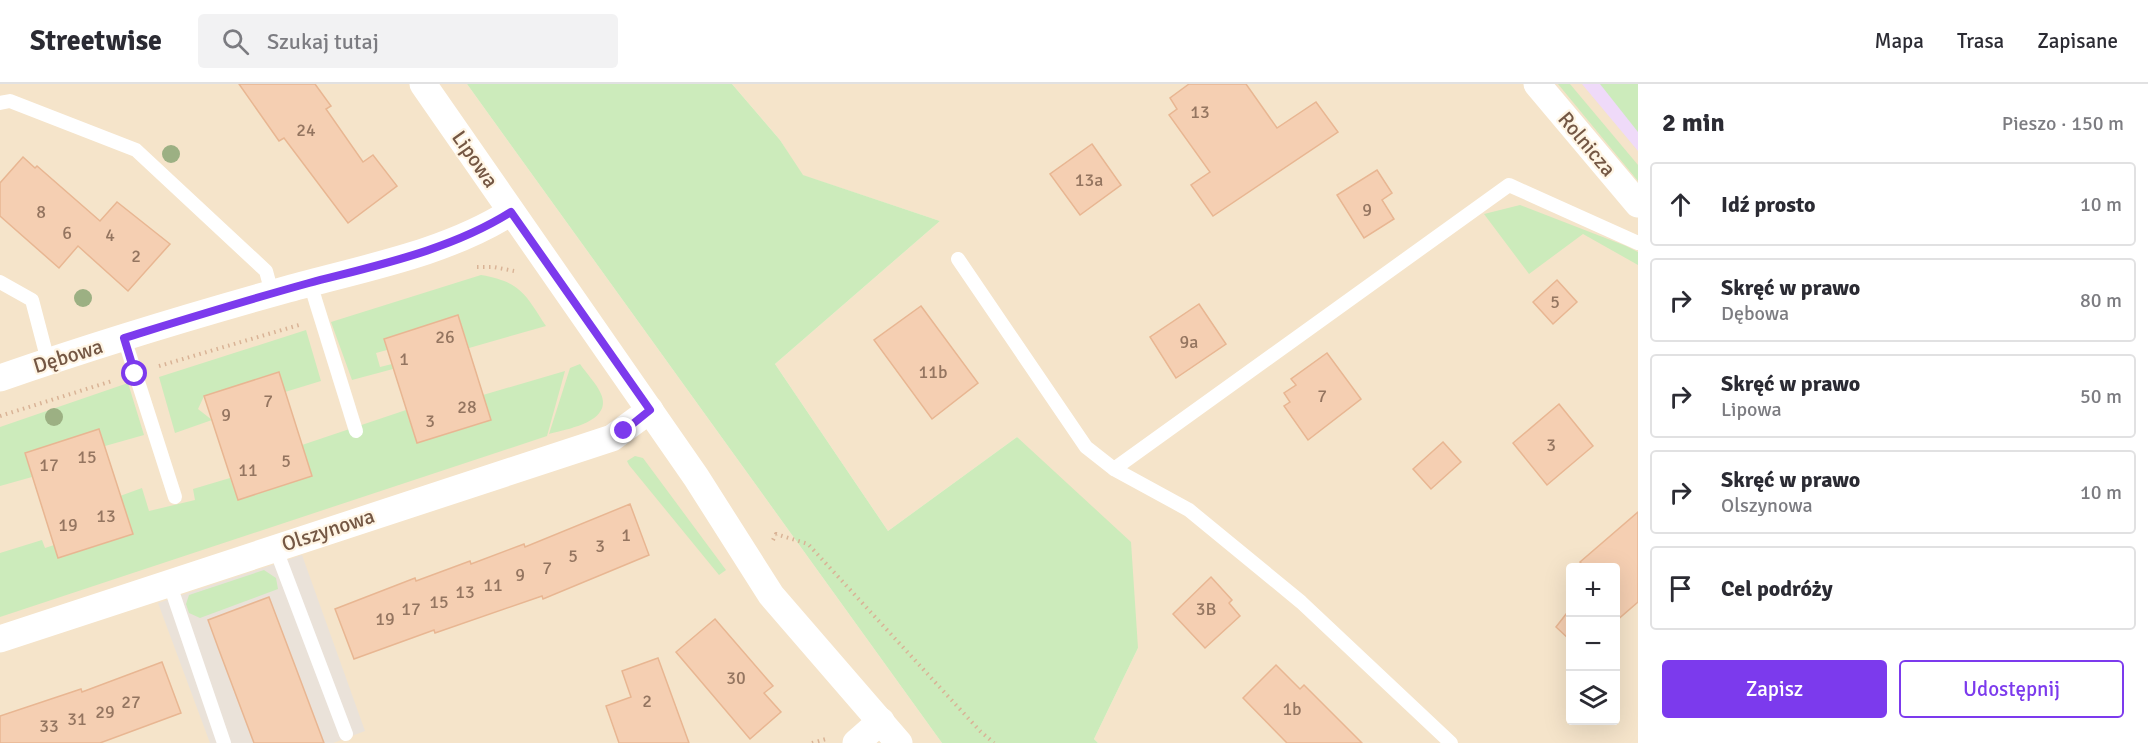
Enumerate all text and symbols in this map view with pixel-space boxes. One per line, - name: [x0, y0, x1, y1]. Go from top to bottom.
- search box: [198, 14, 618, 68]
- text: Streetwise: [30, 24, 162, 58]
- icon: search: [219, 25, 252, 58]
- text: Szukaj tutaj: [267, 28, 379, 55]
- text: Mapa: [1874, 28, 1924, 54]
- text: Trasa: [1957, 28, 2004, 54]
- text: Zapisane: [2037, 28, 2118, 54]
- house number: 13: [1190, 101, 1210, 123]
- street label: Rolnicza: [1552, 106, 1622, 182]
- text: 2 min: [1662, 107, 1725, 139]
- text: Pieszo · 150 m: [2002, 111, 2124, 136]
- house number: 24: [296, 119, 316, 141]
- street label: Lipowa: [446, 125, 504, 193]
- house number: 13a: [1075, 169, 1103, 191]
- icon: ahead: [1664, 188, 1697, 221]
- text: Idź prosto: [1721, 191, 1816, 218]
- text: 10 m: [2080, 192, 2122, 217]
- house number: 9: [1362, 199, 1372, 221]
- house number: 8: [36, 201, 46, 223]
- house number: 6: [62, 222, 72, 244]
- house number: 4: [105, 224, 115, 246]
- house number: 2: [131, 245, 141, 267]
- text: Skręć w prawo: [1721, 274, 1860, 301]
- icon: right: [1664, 284, 1697, 317]
- text: 80 m: [2080, 288, 2122, 313]
- house number: 5: [1550, 291, 1560, 313]
- text: Dębowa: [1721, 301, 1789, 326]
- house number: 26: [435, 326, 455, 348]
- house number: 9a: [1180, 331, 1198, 353]
- street label: Dębowa: [30, 333, 106, 379]
- house number: 1: [399, 348, 409, 370]
- route start: [121, 360, 147, 386]
- house number: 11b: [919, 361, 947, 383]
- text: Skręć w prawo: [1721, 370, 1860, 397]
- icon: right: [1664, 380, 1697, 413]
- text: 50 m: [2080, 384, 2122, 409]
- house number: 7: [1317, 385, 1327, 407]
- house number: 7: [263, 390, 273, 412]
- house number: 28: [457, 396, 477, 418]
- text: Lipowa: [1721, 397, 1782, 422]
- house number: 9: [221, 404, 231, 426]
- house number: 3: [425, 410, 435, 432]
- route end: [610, 417, 636, 443]
- house number: 3: [1546, 434, 1556, 456]
- house number: 15: [77, 446, 97, 468]
- house number: 5: [281, 450, 291, 472]
- house number: 17: [39, 454, 59, 476]
- house number: 11: [238, 459, 258, 481]
- text: Skręć w prawo: [1721, 466, 1860, 493]
- icon: right: [1664, 476, 1697, 509]
- text: 10 m: [2080, 480, 2122, 505]
- text: Olszynowa: [1721, 493, 1813, 518]
- street label: Olszynowa: [278, 503, 378, 557]
- house number: 13: [96, 505, 116, 527]
- house number: 19: [58, 514, 78, 536]
- house number: 1: [621, 524, 631, 546]
- house number: 3: [595, 535, 605, 557]
- house number: 5: [568, 545, 578, 567]
- house number: 7: [542, 557, 552, 579]
- map controls: [1566, 563, 1620, 725]
- button: +: [1566, 563, 1620, 617]
- house number: 9: [515, 564, 525, 586]
- icon: arrive: [1664, 572, 1697, 605]
- house number: 11: [483, 574, 503, 596]
- text: Cel podróży: [1721, 575, 1833, 602]
- house number: 13: [455, 581, 475, 603]
- house number: 15: [429, 591, 449, 613]
- house number: 17: [401, 598, 421, 620]
- house number: 3B: [1196, 598, 1216, 620]
- house number: 19: [375, 608, 395, 630]
- button: −: [1566, 617, 1620, 671]
- button: Zapisz: [1662, 660, 1887, 718]
- button: Udostępnij: [1899, 660, 2124, 718]
- house number: 30: [726, 667, 746, 689]
- button: layers: [1566, 671, 1620, 725]
- house number: 2: [642, 690, 652, 712]
- house number: 27: [121, 691, 141, 713]
- house number: 1b: [1282, 698, 1302, 720]
- house number: 29: [95, 701, 115, 723]
- house number: 31: [67, 708, 87, 730]
- house number: 33: [39, 715, 59, 737]

